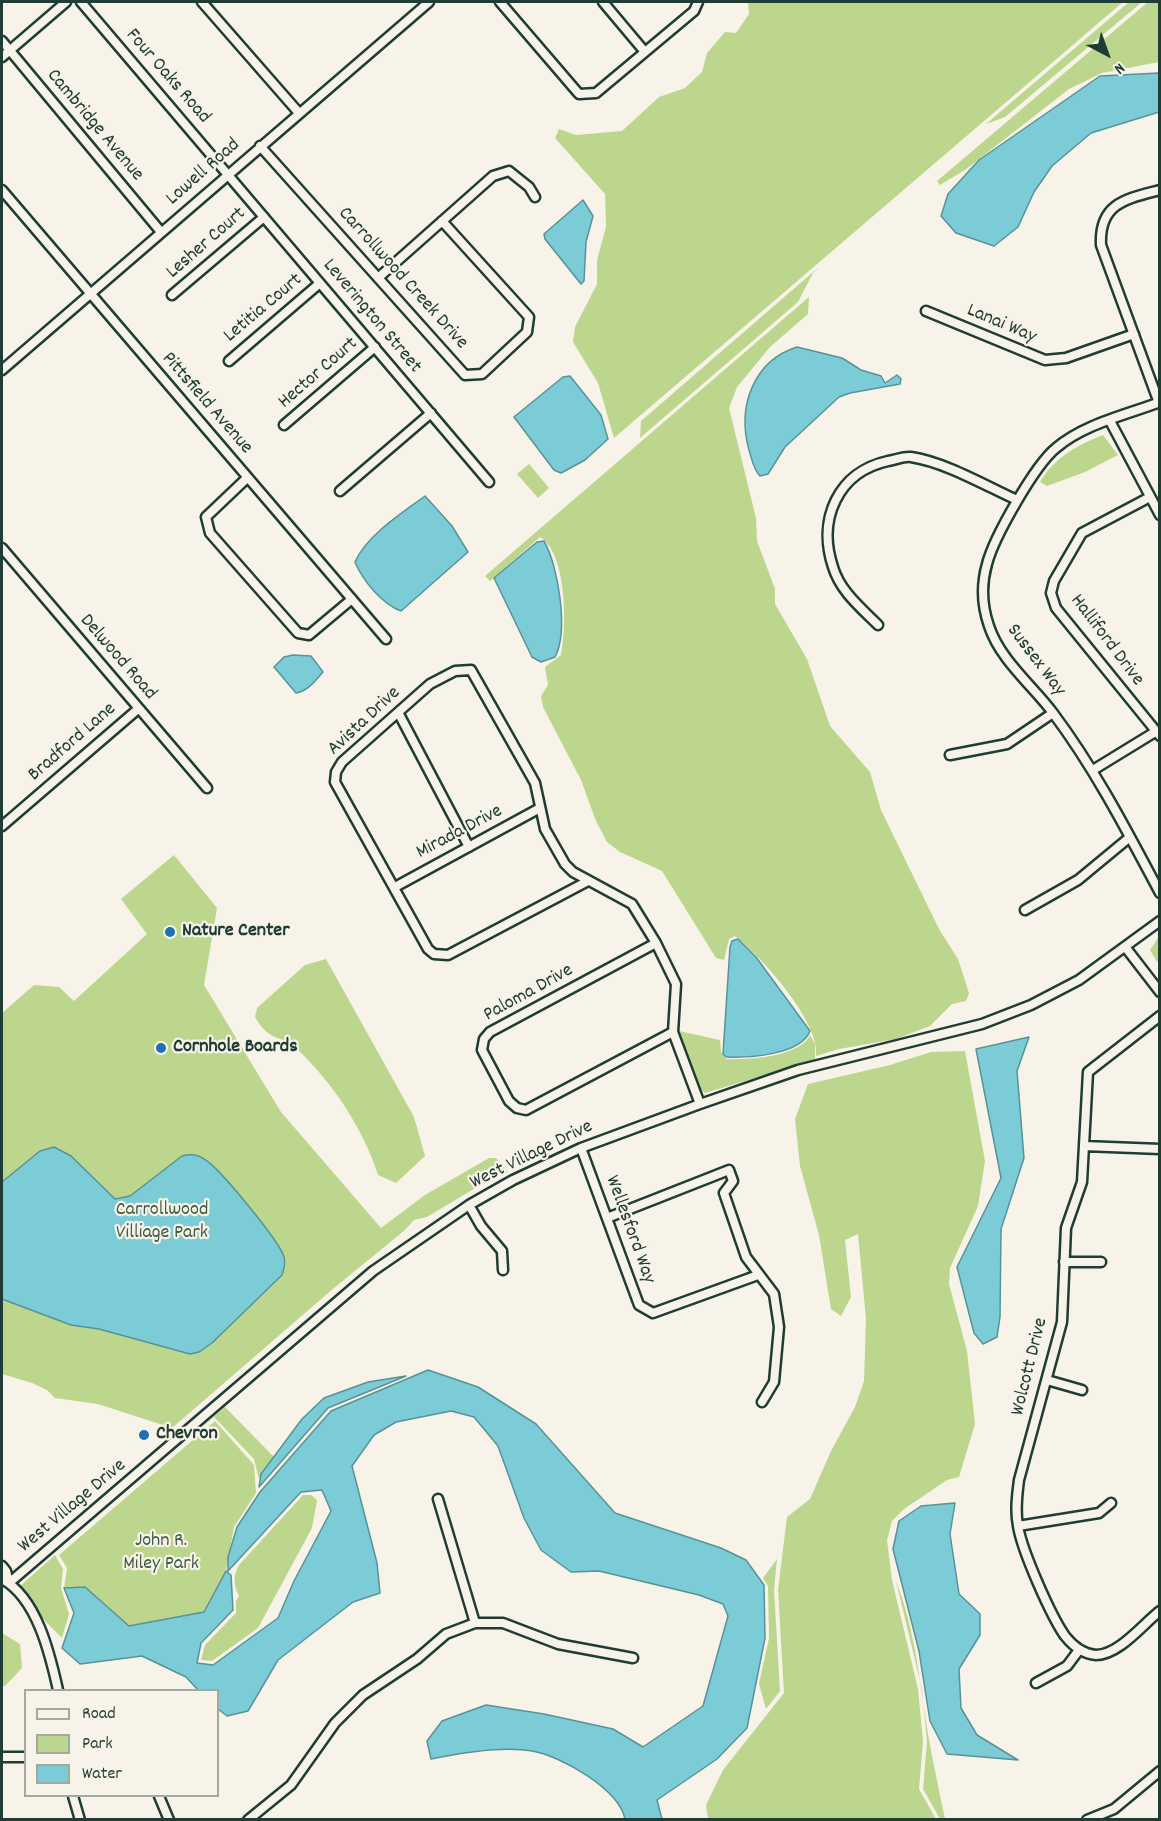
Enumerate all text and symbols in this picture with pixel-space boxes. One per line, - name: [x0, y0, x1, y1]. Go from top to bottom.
- north arrow: [1077, 24, 1137, 84]
- street label: Four Oaks Road: [119, 25, 215, 129]
- text: N: [1109, 57, 1130, 79]
- street label: Cambridge Avenue: [40, 65, 148, 187]
- street label: Lowell Road: [162, 134, 246, 212]
- street label: Lesher Court: [162, 203, 252, 285]
- street label: Carrollwood Creek Drive: [332, 203, 472, 355]
- street label: Leverington Street: [316, 255, 426, 379]
- street label: Letitia Court: [220, 269, 308, 349]
- street label: Lanai Way: [963, 300, 1039, 350]
- street label: Hector Court: [274, 333, 364, 415]
- street label: Pittsfield Avenue: [155, 348, 257, 460]
- street label: Halliford Drive: [1064, 590, 1148, 692]
- street label: Delwood Road: [73, 610, 161, 706]
- street label: Sussex Way: [1000, 620, 1070, 702]
- street label: Avista Drive: [323, 682, 407, 762]
- street label: Bradford Lane: [24, 698, 122, 788]
- street label: Mirada Drive: [413, 800, 507, 866]
- place label: Nature Center: [182, 920, 290, 944]
- marker: Nature Center: [163, 925, 177, 939]
- street label: Paloma Drive: [480, 960, 578, 1028]
- place label: Cornhole Boards: [173, 1036, 298, 1060]
- marker: Cornhole Boards: [154, 1041, 168, 1055]
- street label: West Village Drive: [467, 1116, 597, 1196]
- street label: Wellesford Way: [598, 1173, 660, 1287]
- park label: Carrollwood Villiage Park: [116, 1199, 208, 1246]
- street label: Wolcott Drive: [1007, 1316, 1055, 1418]
- place label: Chevron: [156, 1423, 218, 1447]
- marker: Chevron: [137, 1428, 151, 1442]
- street label: West Village Drive: [14, 1455, 132, 1559]
- park label: John R. Miley Park: [123, 1530, 199, 1577]
- legend: [24, 1689, 219, 1797]
- text: Road: [82, 1702, 116, 1727]
- text: Park: [82, 1732, 113, 1757]
- text: Water: [82, 1762, 122, 1787]

